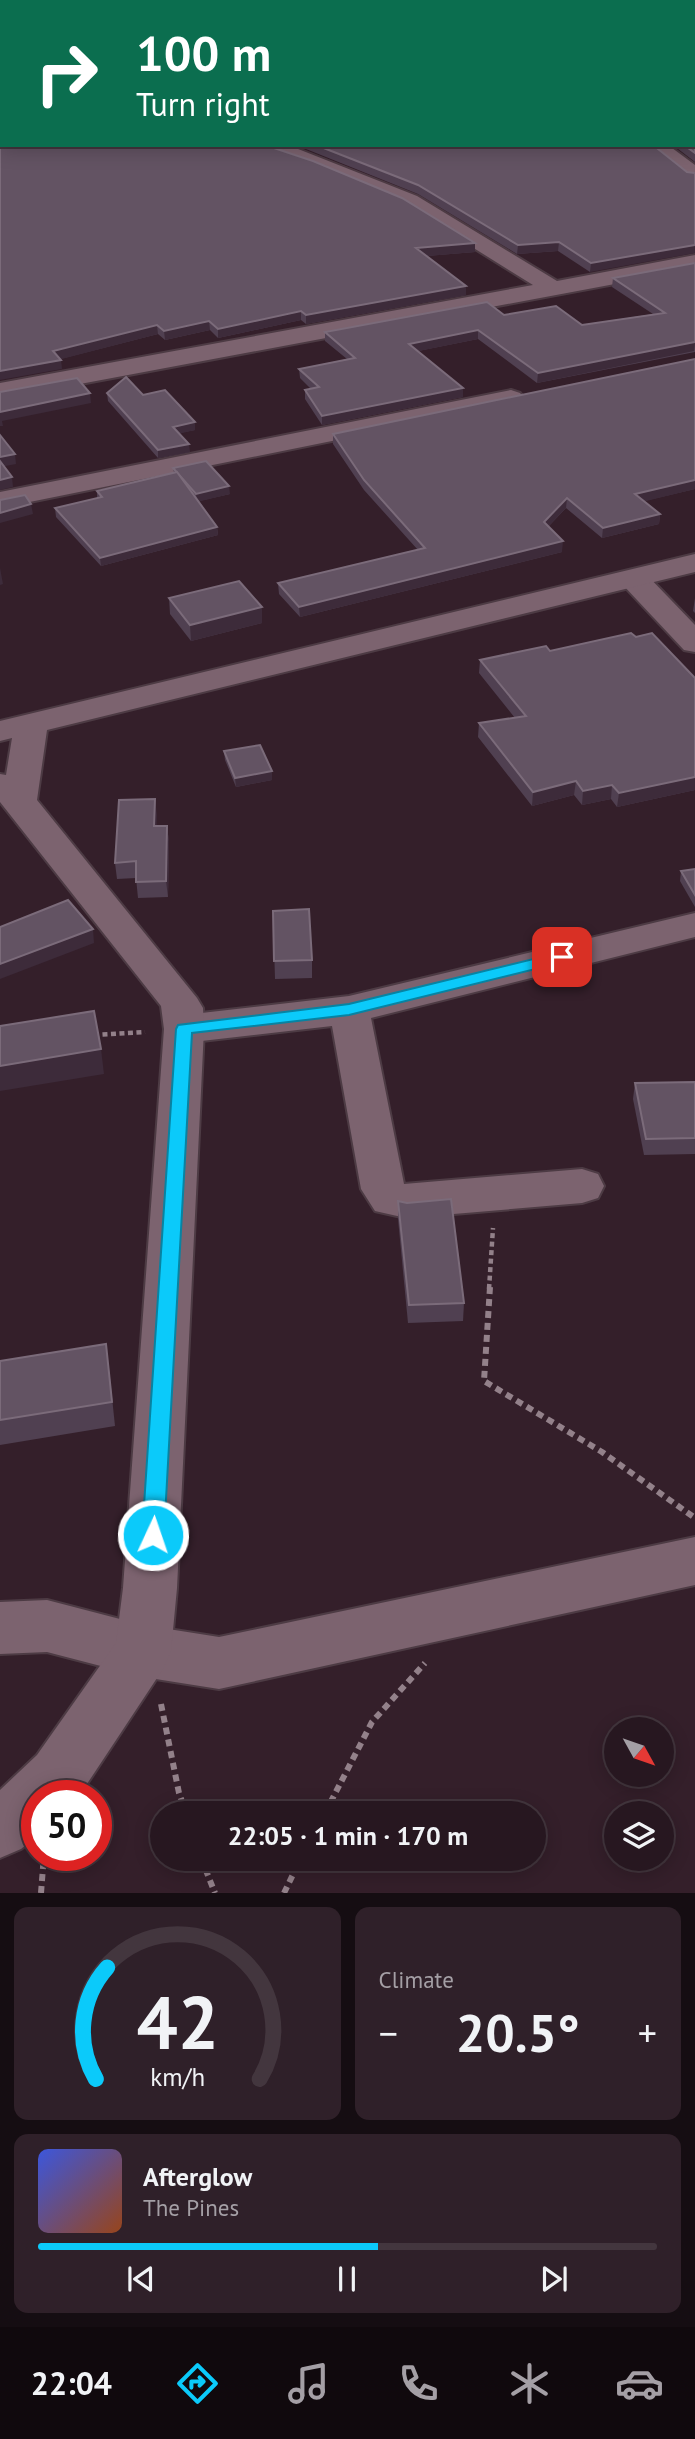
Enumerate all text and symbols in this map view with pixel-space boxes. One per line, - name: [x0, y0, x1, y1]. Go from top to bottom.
- text: 100 m: [136, 21, 271, 85]
- icon: right: [21, 28, 112, 119]
- text: Turn right: [136, 83, 270, 125]
- pin: [532, 927, 592, 987]
- icon: arrive: [543, 938, 581, 976]
- position arrow: [116, 1498, 190, 1572]
- north arrow: [604, 1717, 674, 1787]
- map controls: [604, 1717, 674, 1871]
- speed limit sign: 50: [21, 1780, 112, 1871]
- button: layers: [604, 1801, 674, 1871]
- text: 22:05 · 1 min · 170 m: [228, 1819, 468, 1852]
- text: Climate: [379, 1965, 454, 1994]
- text: 42: [136, 1976, 219, 2070]
- text: 20.5°: [456, 1999, 580, 2066]
- text: −: [379, 2008, 398, 2057]
- text: +: [638, 2008, 657, 2057]
- text: km/h: [150, 2061, 205, 2093]
- text: Afterglow: [143, 2160, 252, 2193]
- text: The Pines: [143, 2193, 239, 2222]
- icon: previous: [122, 2260, 160, 2298]
- icon: pause: [328, 2260, 366, 2298]
- icon: next: [535, 2260, 573, 2298]
- icon: directions: [173, 2359, 222, 2408]
- icon: music: [284, 2359, 333, 2408]
- icon: phone: [394, 2359, 443, 2408]
- icon: climate: [505, 2359, 554, 2408]
- icon: car: [615, 2359, 664, 2408]
- text: 22:04: [31, 2362, 112, 2404]

